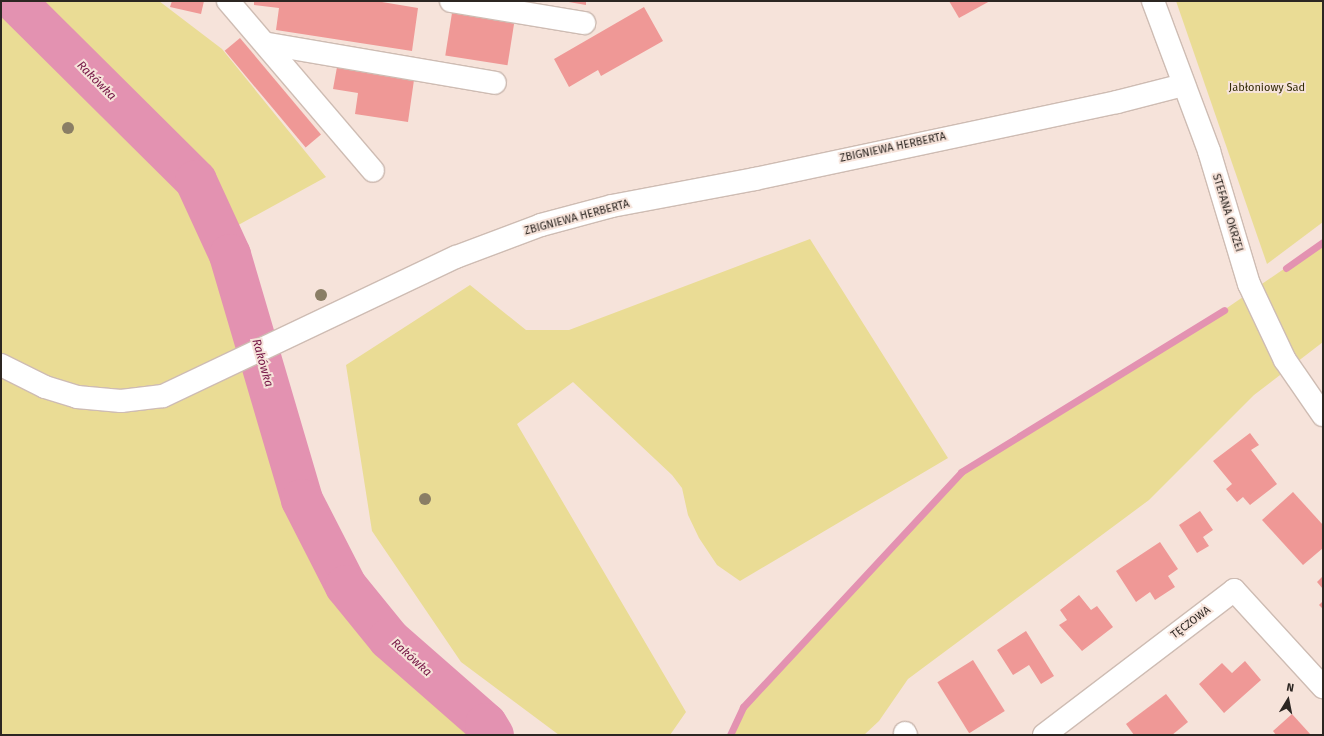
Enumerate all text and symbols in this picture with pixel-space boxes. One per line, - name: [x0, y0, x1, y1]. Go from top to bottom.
- water label: Rakówka: [74, 59, 118, 103]
- park label: Jabłoniowy Sad: [1229, 81, 1305, 95]
- street label: ZBIGNIEWA HERBERTA: [839, 130, 947, 166]
- street label: STEFANA OKRZEI: [1209, 172, 1245, 254]
- street label: ZBIGNIEWA HERBERTA: [523, 198, 631, 238]
- water label: Rakówka: [248, 337, 276, 389]
- street label: TĘCZOWA: [1169, 604, 1213, 642]
- water label: Rakówka: [388, 636, 434, 680]
- north arrow: [1268, 680, 1308, 720]
- text: N: [1285, 681, 1295, 695]

